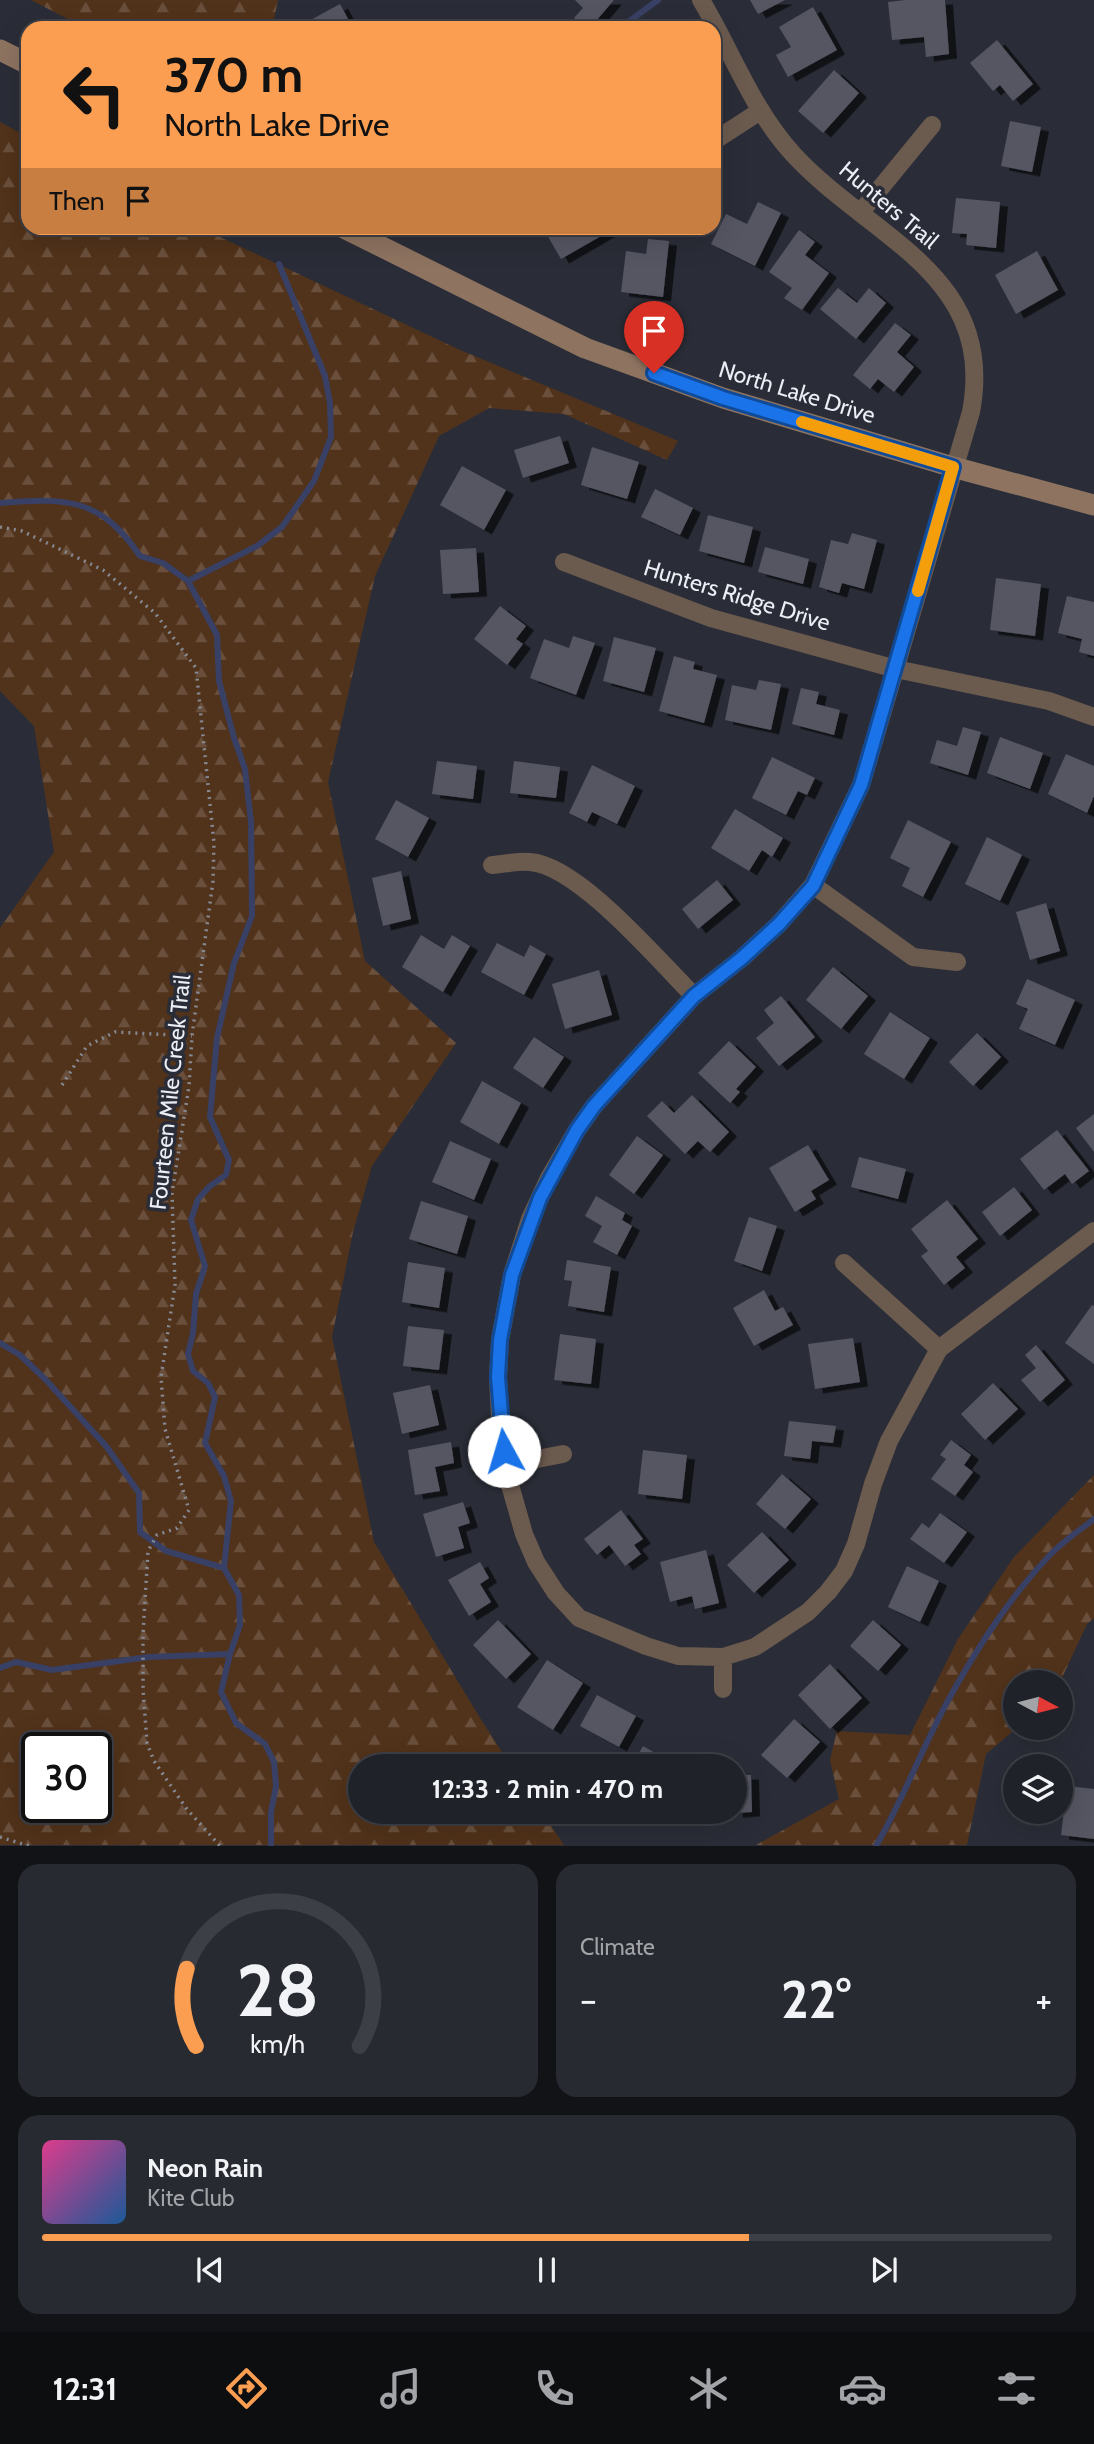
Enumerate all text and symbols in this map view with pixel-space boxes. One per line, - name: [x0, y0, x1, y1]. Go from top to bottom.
- text: 370 m: [164, 45, 303, 104]
- icon: left: [49, 49, 140, 140]
- text: North Lake Drive: [164, 105, 390, 144]
- street label: Hunters Trail: [834, 155, 945, 255]
- icon: arrive: [119, 182, 157, 220]
- text: Then: [49, 185, 105, 217]
- pin: [624, 301, 684, 373]
- icon: arrive: [635, 312, 673, 350]
- street label: North Lake Drive: [715, 355, 879, 429]
- street label: Hunters Ridge Drive: [640, 553, 834, 637]
- street label: Fourteen Mile Creek Trail: [144, 972, 196, 1211]
- position arrow: [467, 1414, 541, 1488]
- north arrow: [1003, 1670, 1073, 1740]
- map controls: [1003, 1670, 1073, 1824]
- speed limit sign: 30: [21, 1732, 112, 1823]
- button: layers: [1003, 1754, 1073, 1824]
- text: 12:33 · 2 min · 470 m: [432, 1773, 663, 1805]
- text: Climate: [580, 1933, 655, 1961]
- text: 28: [237, 1947, 319, 2035]
- text: 22°: [781, 1968, 851, 2031]
- text: −: [580, 1976, 597, 2023]
- text: +: [1035, 1976, 1052, 2023]
- text: km/h: [251, 2029, 305, 2059]
- text: Neon Rain: [147, 2152, 263, 2184]
- text: Kite Club: [147, 2184, 234, 2212]
- icon: previous: [191, 2251, 229, 2289]
- icon: pause: [528, 2251, 566, 2289]
- icon: next: [865, 2251, 903, 2289]
- icon: directions: [222, 2364, 271, 2413]
- icon: music: [376, 2364, 425, 2413]
- icon: phone: [530, 2364, 579, 2413]
- icon: climate: [684, 2364, 733, 2413]
- icon: car: [838, 2364, 887, 2413]
- icon: filters: [992, 2364, 1041, 2413]
- text: 12:31: [53, 2369, 117, 2408]

